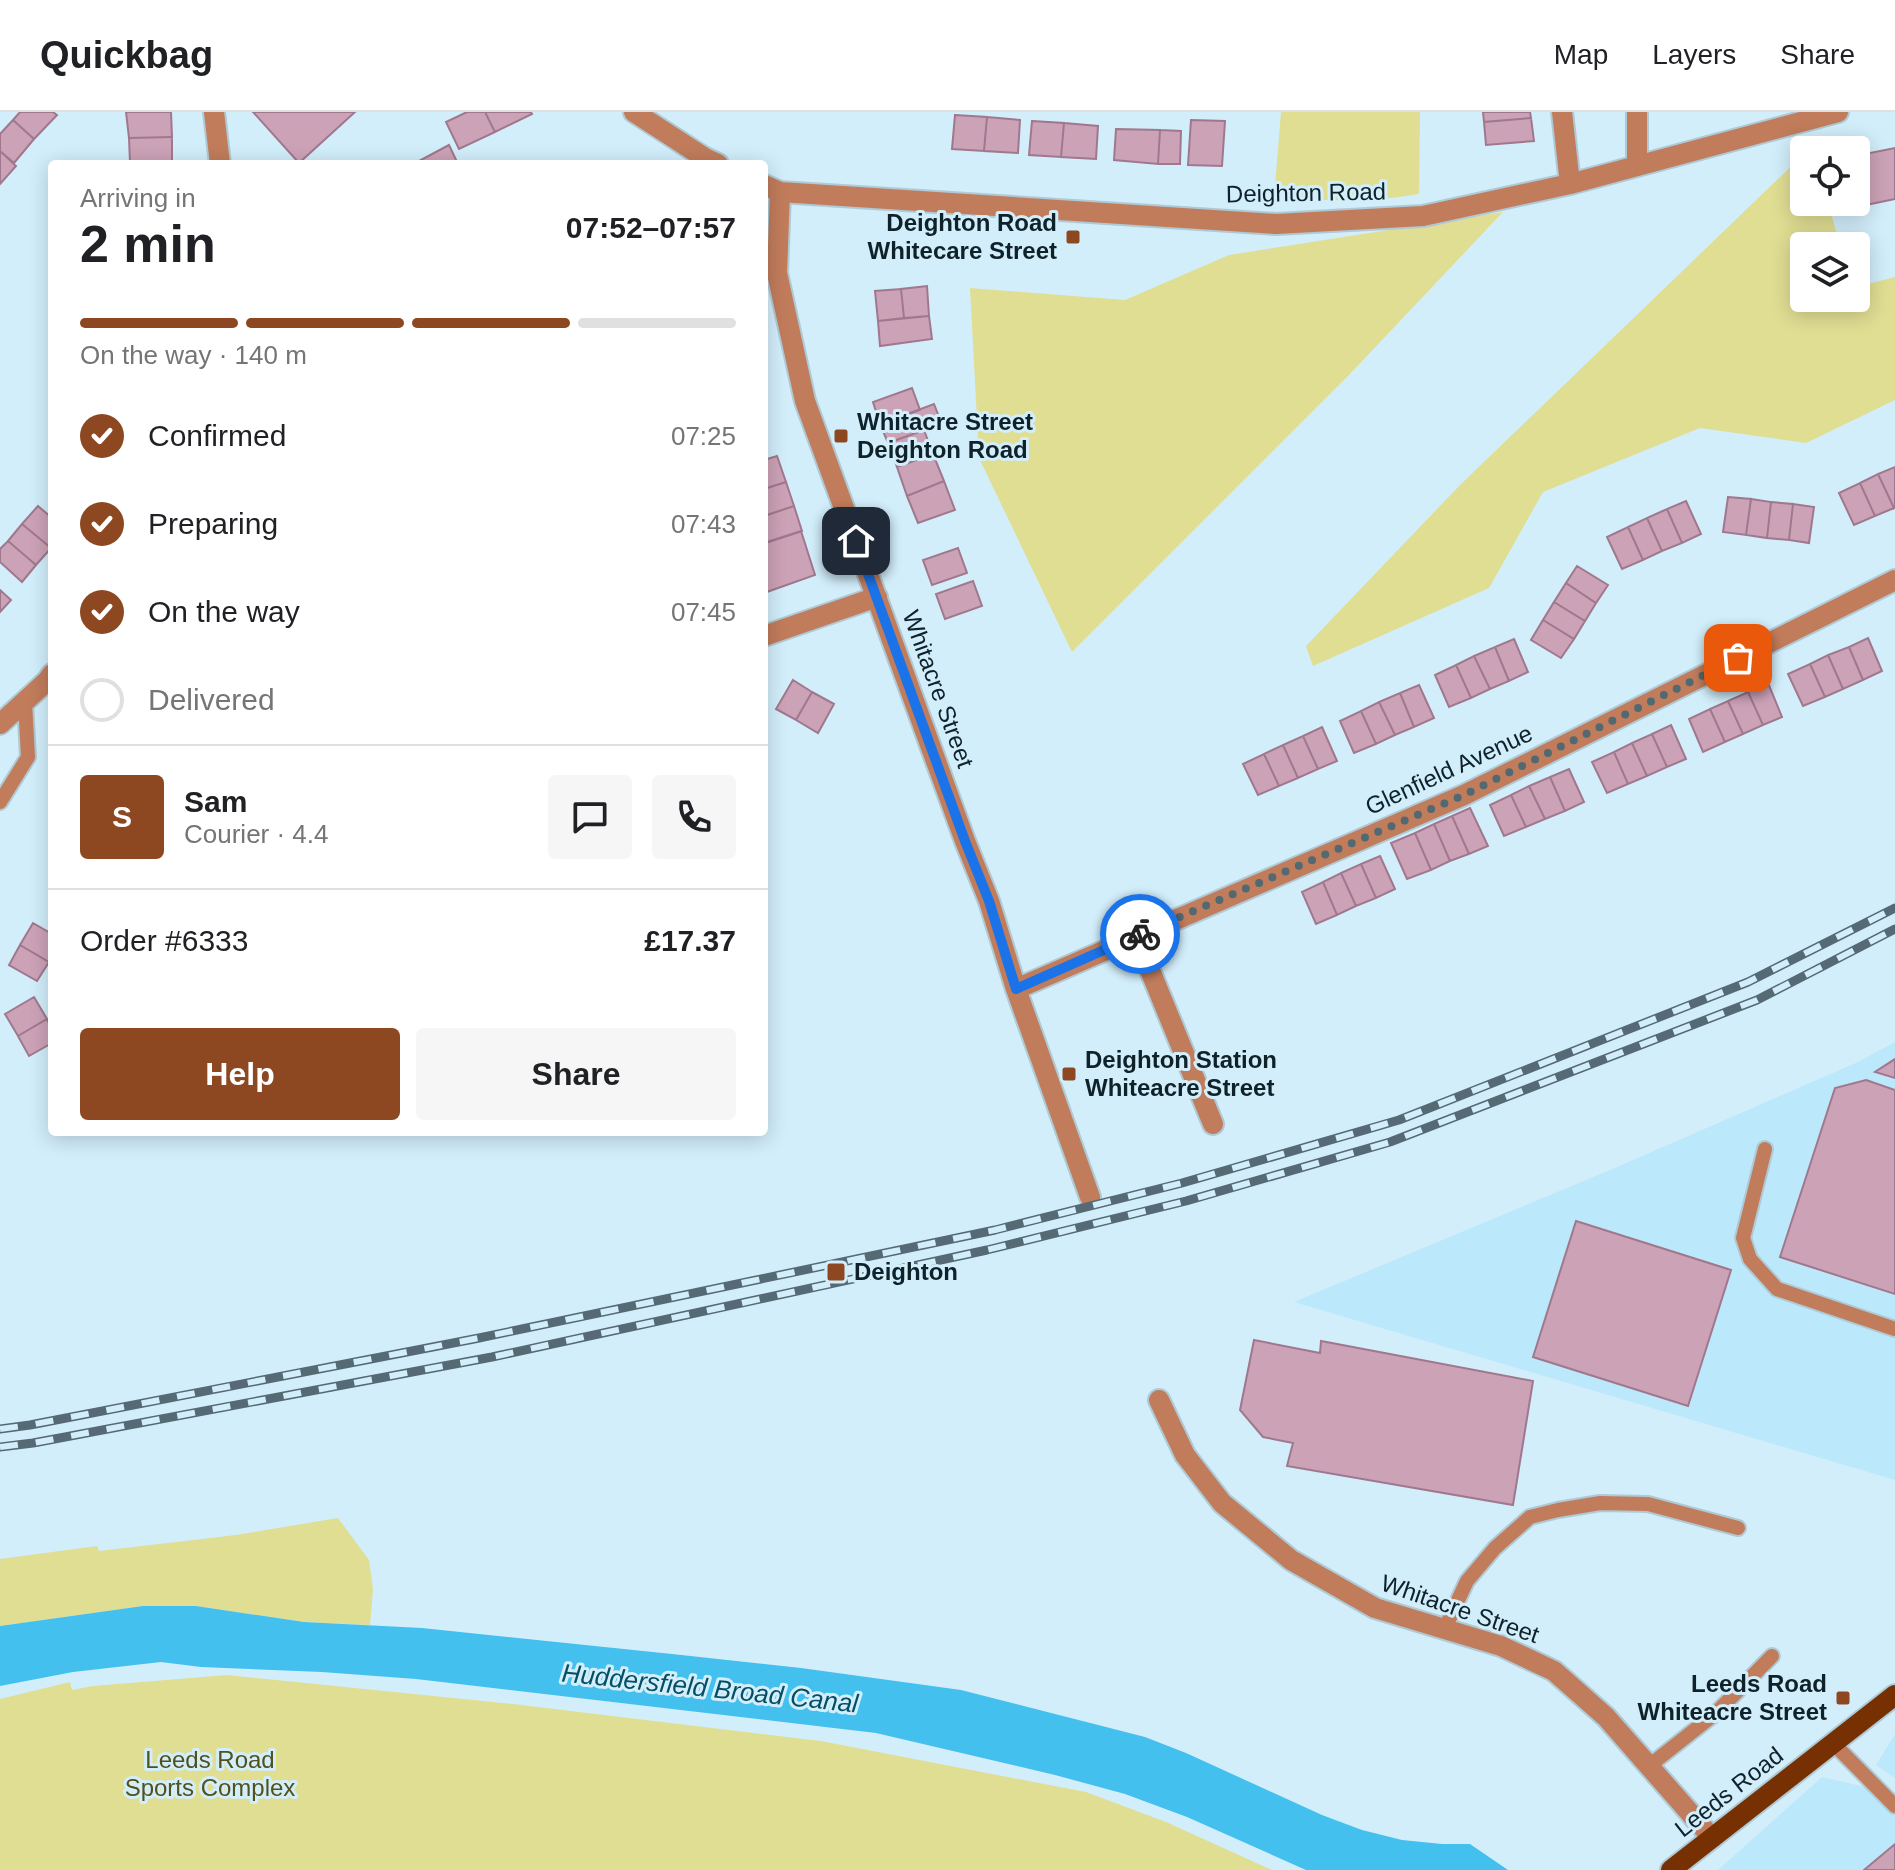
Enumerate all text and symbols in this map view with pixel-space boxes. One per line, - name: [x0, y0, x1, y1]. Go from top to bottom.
- text: Quickbag: [40, 34, 213, 76]
- text: Map: [1554, 39, 1608, 70]
- text: Layers: [1652, 39, 1736, 70]
- text: Share: [1780, 39, 1855, 70]
- map controls: [1790, 136, 1870, 312]
- button: locate: [1790, 136, 1870, 216]
- street label: Deighton Road: [1226, 178, 1386, 207]
- text: Arriving in: [80, 183, 196, 213]
- place label: Deighton Road Whitecare Street: [868, 209, 1057, 264]
- text: 07:52–07:57: [566, 211, 736, 244]
- text: 2 min: [80, 215, 216, 273]
- marker: Deighton Road Whitecare Street: [1064, 228, 1082, 246]
- button: layers: [1790, 232, 1870, 312]
- text: On the way · 140 m: [80, 340, 307, 370]
- place label: Whitacre Street Deighton Road: [857, 408, 1033, 463]
- icon: check: [80, 414, 124, 458]
- text: Confirmed: [148, 419, 286, 452]
- text: 07:25: [671, 421, 736, 451]
- marker: Whitacre Street Deighton Road: [832, 427, 850, 445]
- icon: check: [80, 502, 124, 546]
- text: Preparing: [148, 507, 278, 540]
- pin: [822, 507, 890, 575]
- text: 07:43: [671, 509, 736, 539]
- icon: home: [834, 519, 878, 563]
- icon: check: [80, 590, 124, 634]
- text: On the way: [148, 595, 300, 628]
- text: 07:45: [671, 597, 736, 627]
- street label: Whitacre Street: [898, 607, 980, 771]
- pin: [1704, 624, 1772, 692]
- icon: bag: [1716, 636, 1760, 680]
- text: Delivered: [148, 683, 275, 716]
- street label: Glenfield Avenue: [1361, 719, 1537, 820]
- button: chat: [548, 775, 632, 859]
- button: phone: [652, 775, 736, 859]
- text: Sam: [184, 785, 247, 818]
- text: S: [112, 800, 132, 833]
- text: Courier · 4.4: [184, 819, 329, 849]
- courier: [1100, 894, 1180, 974]
- icon: bike: [1118, 912, 1162, 956]
- text: Order #6333: [80, 924, 248, 957]
- text: £17.37: [644, 924, 736, 957]
- button: Help: [80, 1028, 400, 1120]
- button: Share: [416, 1028, 736, 1120]
- place label: Deighton Station Whiteacre Street: [1085, 1046, 1277, 1101]
- marker: Deighton Station Whiteacre Street: [1060, 1065, 1078, 1083]
- place label: Deighton: [854, 1258, 958, 1285]
- marker: Deighton: [825, 1261, 847, 1283]
- street label: Whitacre Street: [1378, 1569, 1543, 1648]
- water label: Huddersfield Broad Canal: [560, 1658, 861, 1719]
- place label: Leeds Road Whiteacre Street: [1638, 1670, 1827, 1725]
- marker: Leeds Road Whiteacre Street: [1834, 1689, 1852, 1707]
- street label: Leeds Road: [1669, 1741, 1788, 1842]
- park label: Leeds Road Sports Complex: [125, 1746, 295, 1801]

